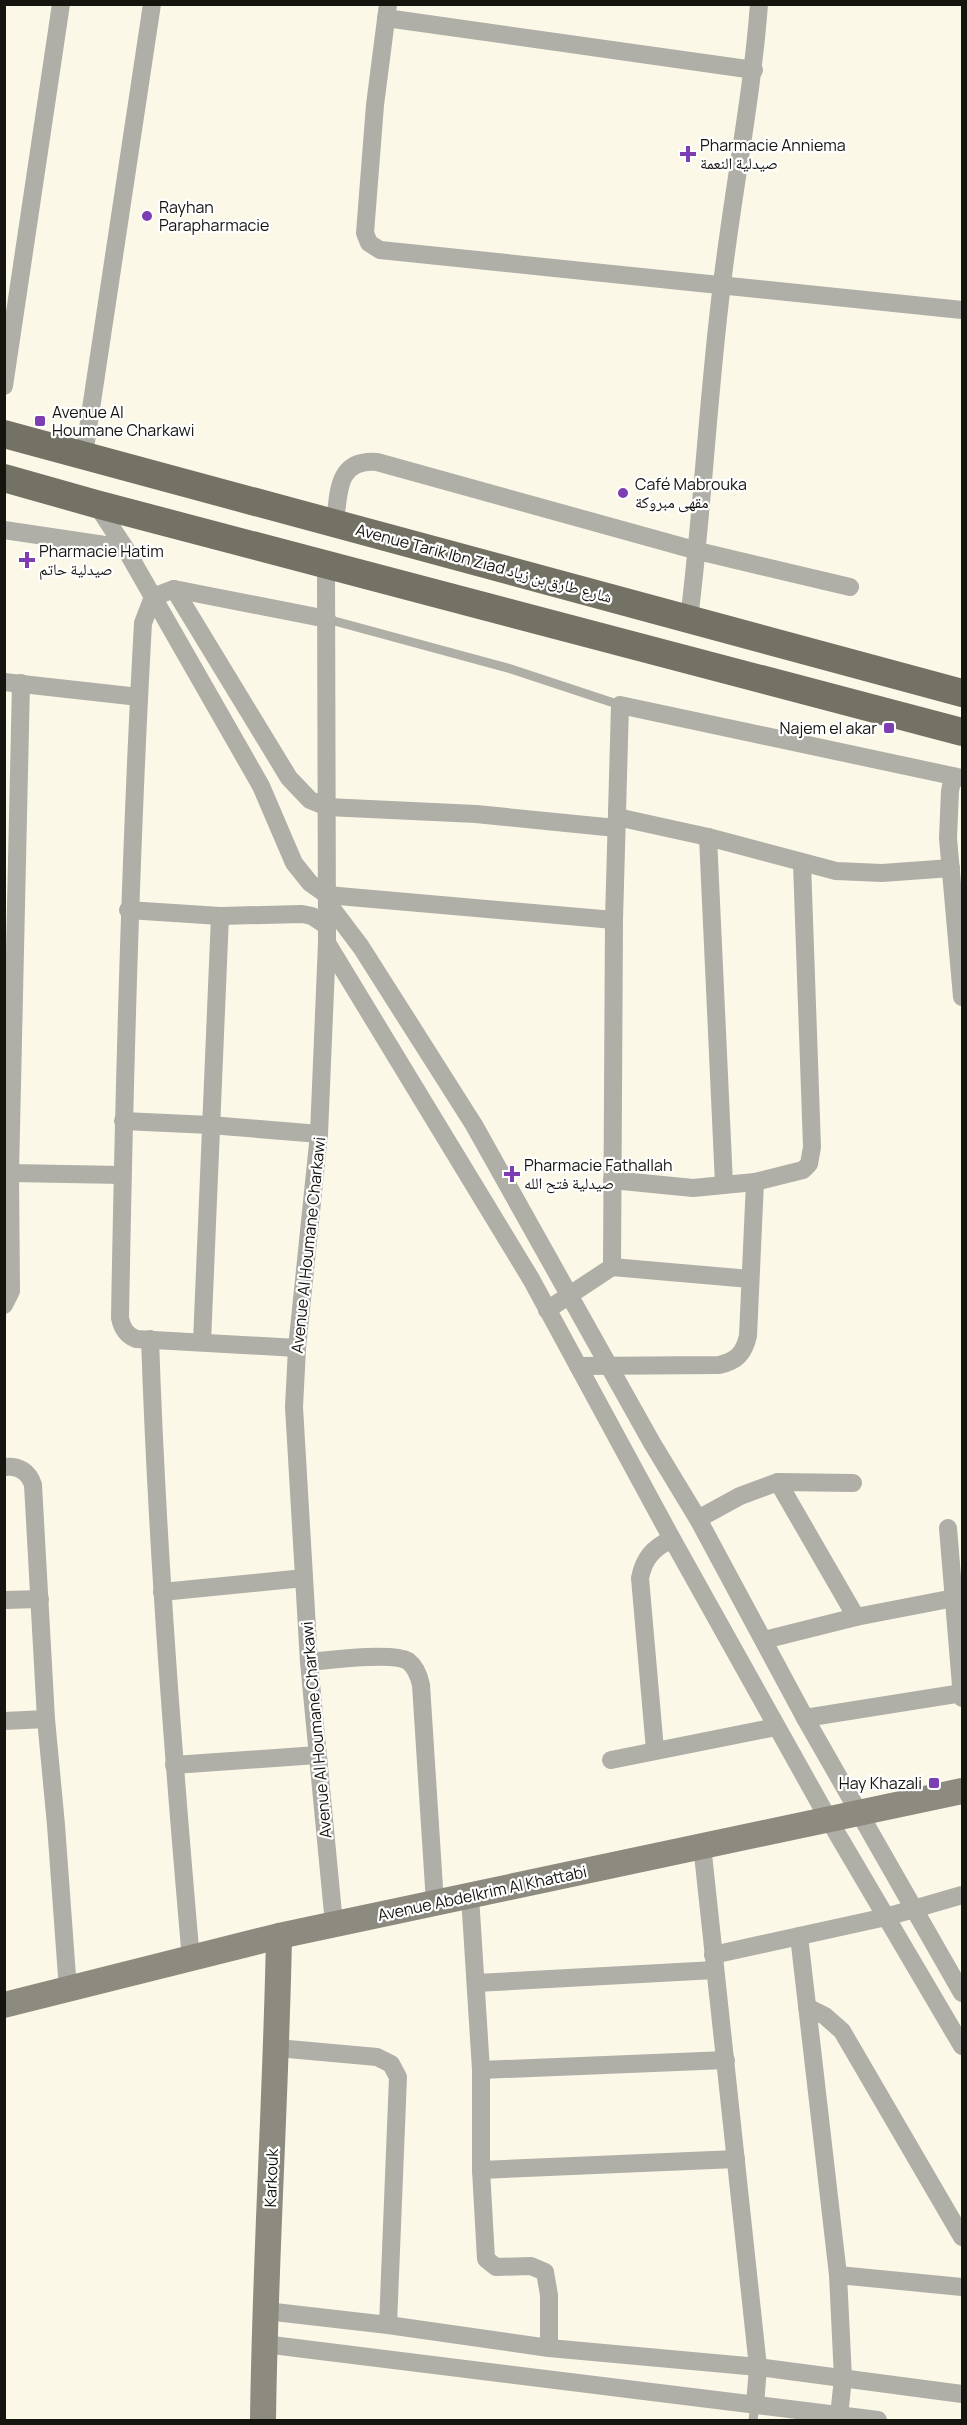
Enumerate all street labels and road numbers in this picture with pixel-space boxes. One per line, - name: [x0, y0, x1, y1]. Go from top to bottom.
- street label: Avenue Tarik Ibn Ziad شارع طارق بن زياد: [354, 518, 614, 608]
- street label: Avenue Al Houmane Charkawi: [286, 1136, 330, 1354]
- street label: Avenue Al Houmane Charkawi: [296, 1621, 336, 1839]
- street label: Avenue Abdelkrim Al Khattabi: [375, 1860, 589, 1926]
- street label: Karkouk: [259, 2147, 283, 2208]

